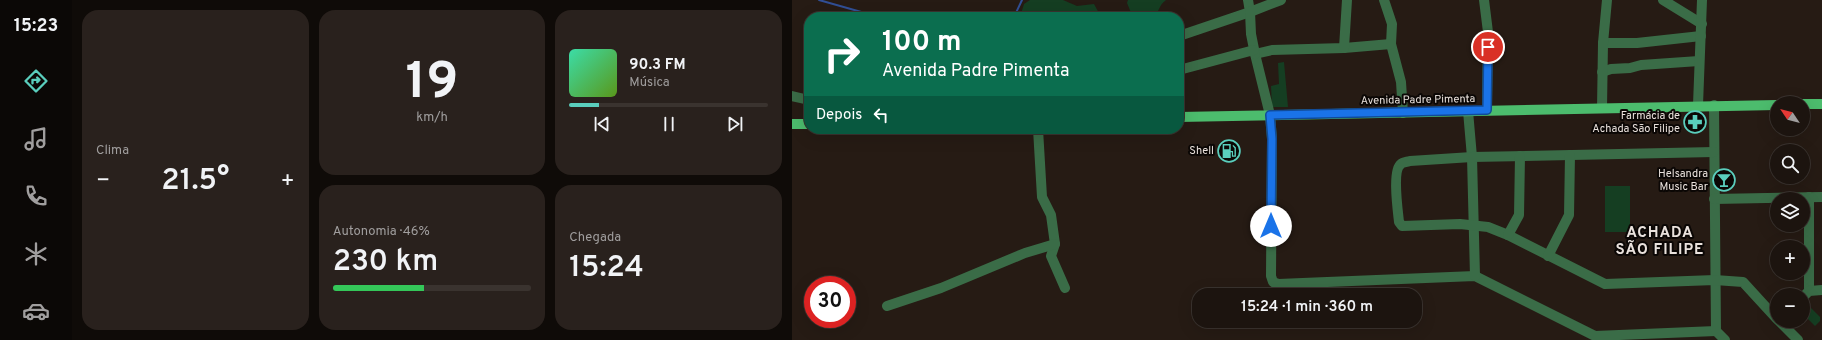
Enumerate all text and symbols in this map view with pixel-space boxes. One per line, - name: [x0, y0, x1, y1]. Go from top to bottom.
- text: 15:23: [14, 15, 58, 38]
- text: 100 m: [882, 25, 962, 61]
- icon: right: [816, 28, 868, 80]
- pin: [1471, 30, 1505, 64]
- icon: arrive: [1477, 36, 1499, 58]
- text: 19: [406, 51, 458, 117]
- text: 90.3 FM: [629, 56, 686, 75]
- text: Avenida Padre Pimenta: [882, 60, 1069, 83]
- icon: directions: [22, 67, 50, 95]
- text: Música: [629, 75, 670, 91]
- street label: Avenida Padre Pimenta: [1361, 92, 1476, 108]
- north arrow: [1770, 96, 1810, 136]
- map controls: [1770, 96, 1810, 328]
- icon: left: [870, 104, 892, 126]
- text: Depois: [816, 106, 862, 125]
- place label: Farmácia de Achada São Filipe: [1592, 109, 1680, 136]
- pharmacy icon: Farmácia de Achada São Filipe: [1682, 109, 1708, 135]
- text: km/h: [416, 110, 448, 126]
- icon: previous: [591, 113, 613, 135]
- icon: pause: [658, 113, 680, 135]
- icon: next: [724, 113, 746, 135]
- icon: music: [22, 125, 50, 153]
- fuel station icon: Shell: [1216, 138, 1242, 164]
- text: Clima: [96, 143, 129, 159]
- place label: Shell: [1189, 144, 1214, 158]
- button: search: [1770, 144, 1810, 184]
- text: 21.5°: [161, 163, 229, 200]
- place label: Helsandra Music Bar: [1658, 167, 1709, 194]
- bar icon: Helsandra Music Bar: [1711, 167, 1737, 193]
- text: −: [96, 168, 110, 195]
- text: +: [280, 168, 295, 195]
- icon: phone: [22, 182, 50, 210]
- button: layers: [1770, 192, 1810, 232]
- position arrow: [1250, 205, 1292, 247]
- text: Autonomia · 46%: [333, 224, 430, 240]
- district label: ACHADA SÃO FILIPE: [1616, 224, 1704, 260]
- text: Chegada: [569, 230, 621, 246]
- icon: climate: [22, 240, 50, 268]
- button: +: [1770, 240, 1810, 280]
- text: 230 km: [333, 244, 438, 281]
- text: 15:24: [569, 250, 644, 287]
- speed limit sign: 30: [804, 276, 856, 328]
- button: −: [1770, 288, 1810, 328]
- icon: car: [22, 297, 50, 325]
- text: 15:24 · 1 min · 360 m: [1241, 298, 1373, 317]

